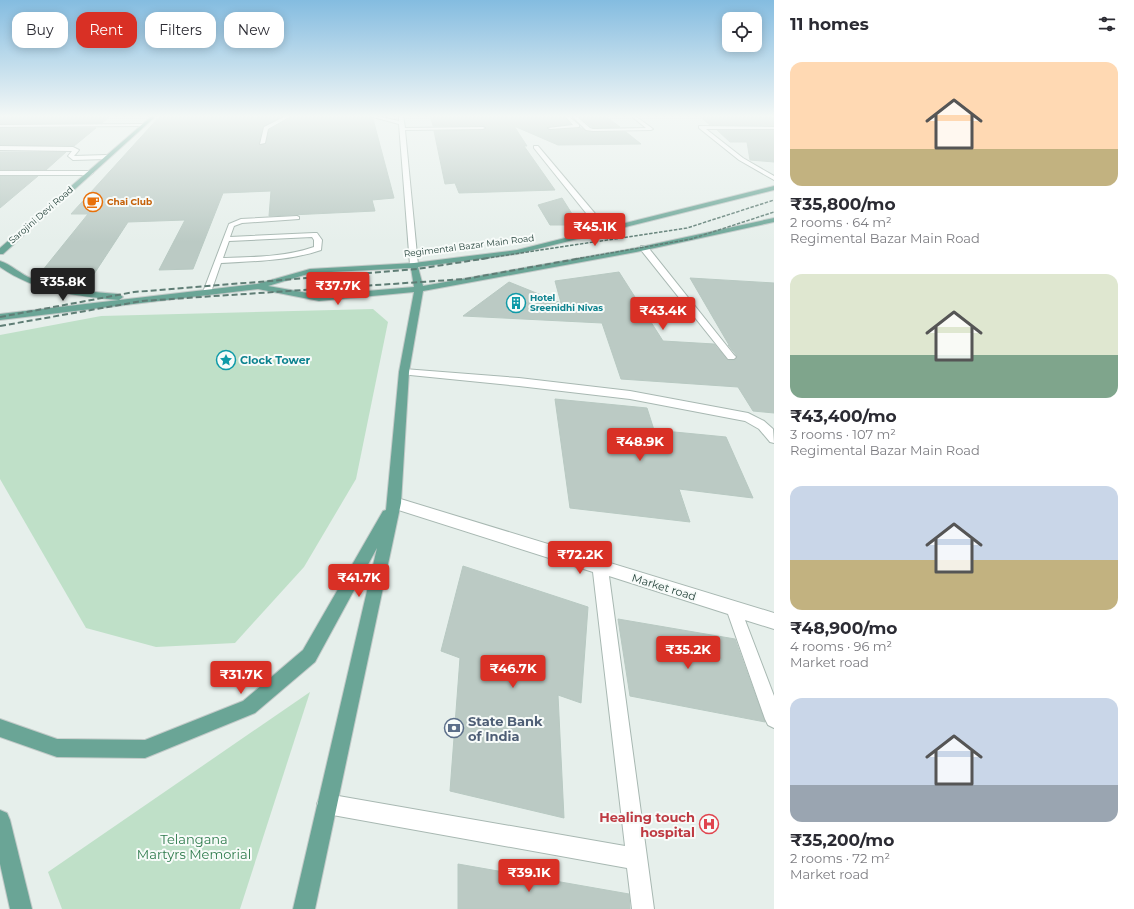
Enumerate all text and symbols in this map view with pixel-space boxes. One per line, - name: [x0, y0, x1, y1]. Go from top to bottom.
- chip: Buy: [12, 12, 68, 48]
- chip: Rent: [76, 12, 137, 48]
- chip: Filters: [145, 12, 216, 48]
- chip: New: [224, 12, 284, 48]
- map controls: [722, 12, 762, 52]
- button: locate: [722, 12, 762, 52]
- icon: filters: [1096, 13, 1118, 35]
- text: 11 homes: [790, 14, 869, 34]
- icon: home: [918, 88, 990, 160]
- street label: Sarojini Devi Road: [6, 184, 75, 246]
- cafe icon: Chai Club: [82, 191, 104, 213]
- text: ₹35,800/mo: [790, 194, 896, 214]
- place label: Chai Club: [107, 196, 152, 207]
- pin: ₹45.1K: [562, 213, 628, 247]
- text: 2 rooms · 64 m²: [790, 214, 892, 230]
- text: ₹45.1K: [573, 218, 617, 234]
- text: Regimental Bazar Main Road: [790, 230, 980, 246]
- street label: Regimental Bazar Main Road: [403, 232, 535, 259]
- pin: ₹35.8K: [30, 268, 96, 302]
- pin: ₹37.7K: [305, 272, 371, 306]
- text: ₹35.8K: [40, 273, 86, 289]
- text: ₹37.7K: [315, 277, 361, 293]
- building icon: Hotel Sreenidhi Nivas: [505, 292, 527, 314]
- place label: Hotel Sreenidhi Nivas: [530, 292, 603, 313]
- pin: ₹43.4K: [630, 297, 696, 331]
- icon: home: [918, 300, 990, 372]
- text: ₹43.4K: [639, 302, 687, 318]
- place icon: Clock Tower: [215, 349, 237, 371]
- place label: Clock Tower: [240, 353, 311, 367]
- text: ₹43,400/mo: [790, 406, 897, 426]
- text: 3 rooms · 107 m²: [790, 426, 896, 442]
- pin: ₹48.9K: [607, 428, 673, 462]
- text: ₹48.9K: [616, 433, 664, 449]
- text: Regimental Bazar Main Road: [790, 442, 980, 458]
- icon: home: [918, 512, 990, 584]
- pin: ₹72.2K: [547, 541, 613, 575]
- text: ₹72.2K: [557, 546, 603, 562]
- pin: ₹41.7K: [326, 564, 392, 598]
- text: ₹41.7K: [337, 569, 381, 585]
- street label: Market road: [630, 571, 698, 603]
- text: ₹48,900/mo: [790, 618, 897, 638]
- pin: ₹35.2K: [655, 636, 721, 670]
- text: 4 rooms · 96 m²: [790, 638, 892, 654]
- text: ₹35.2K: [665, 641, 711, 657]
- text: Market road: [790, 654, 869, 670]
- pin: ₹46.7K: [480, 655, 546, 689]
- text: ₹46.7K: [489, 660, 537, 676]
- pin: ₹31.7K: [208, 661, 274, 695]
- text: ₹31.7K: [219, 666, 263, 682]
- place label: State Bank of India: [468, 713, 543, 744]
- bank icon: State Bank of India: [443, 717, 465, 739]
- icon: home: [918, 724, 990, 796]
- place label: Healing touch hospital: [599, 809, 695, 840]
- hospital icon: Healing touch hospital: [698, 813, 720, 835]
- text: ₹35,200/mo: [790, 830, 894, 850]
- park label: Telangana Martyrs Memorial: [137, 831, 251, 862]
- text: 2 rooms · 72 m²: [790, 850, 890, 866]
- pin: ₹39.1K: [496, 859, 562, 893]
- text: ₹39.1K: [507, 864, 551, 880]
- text: Market road: [790, 866, 869, 882]

